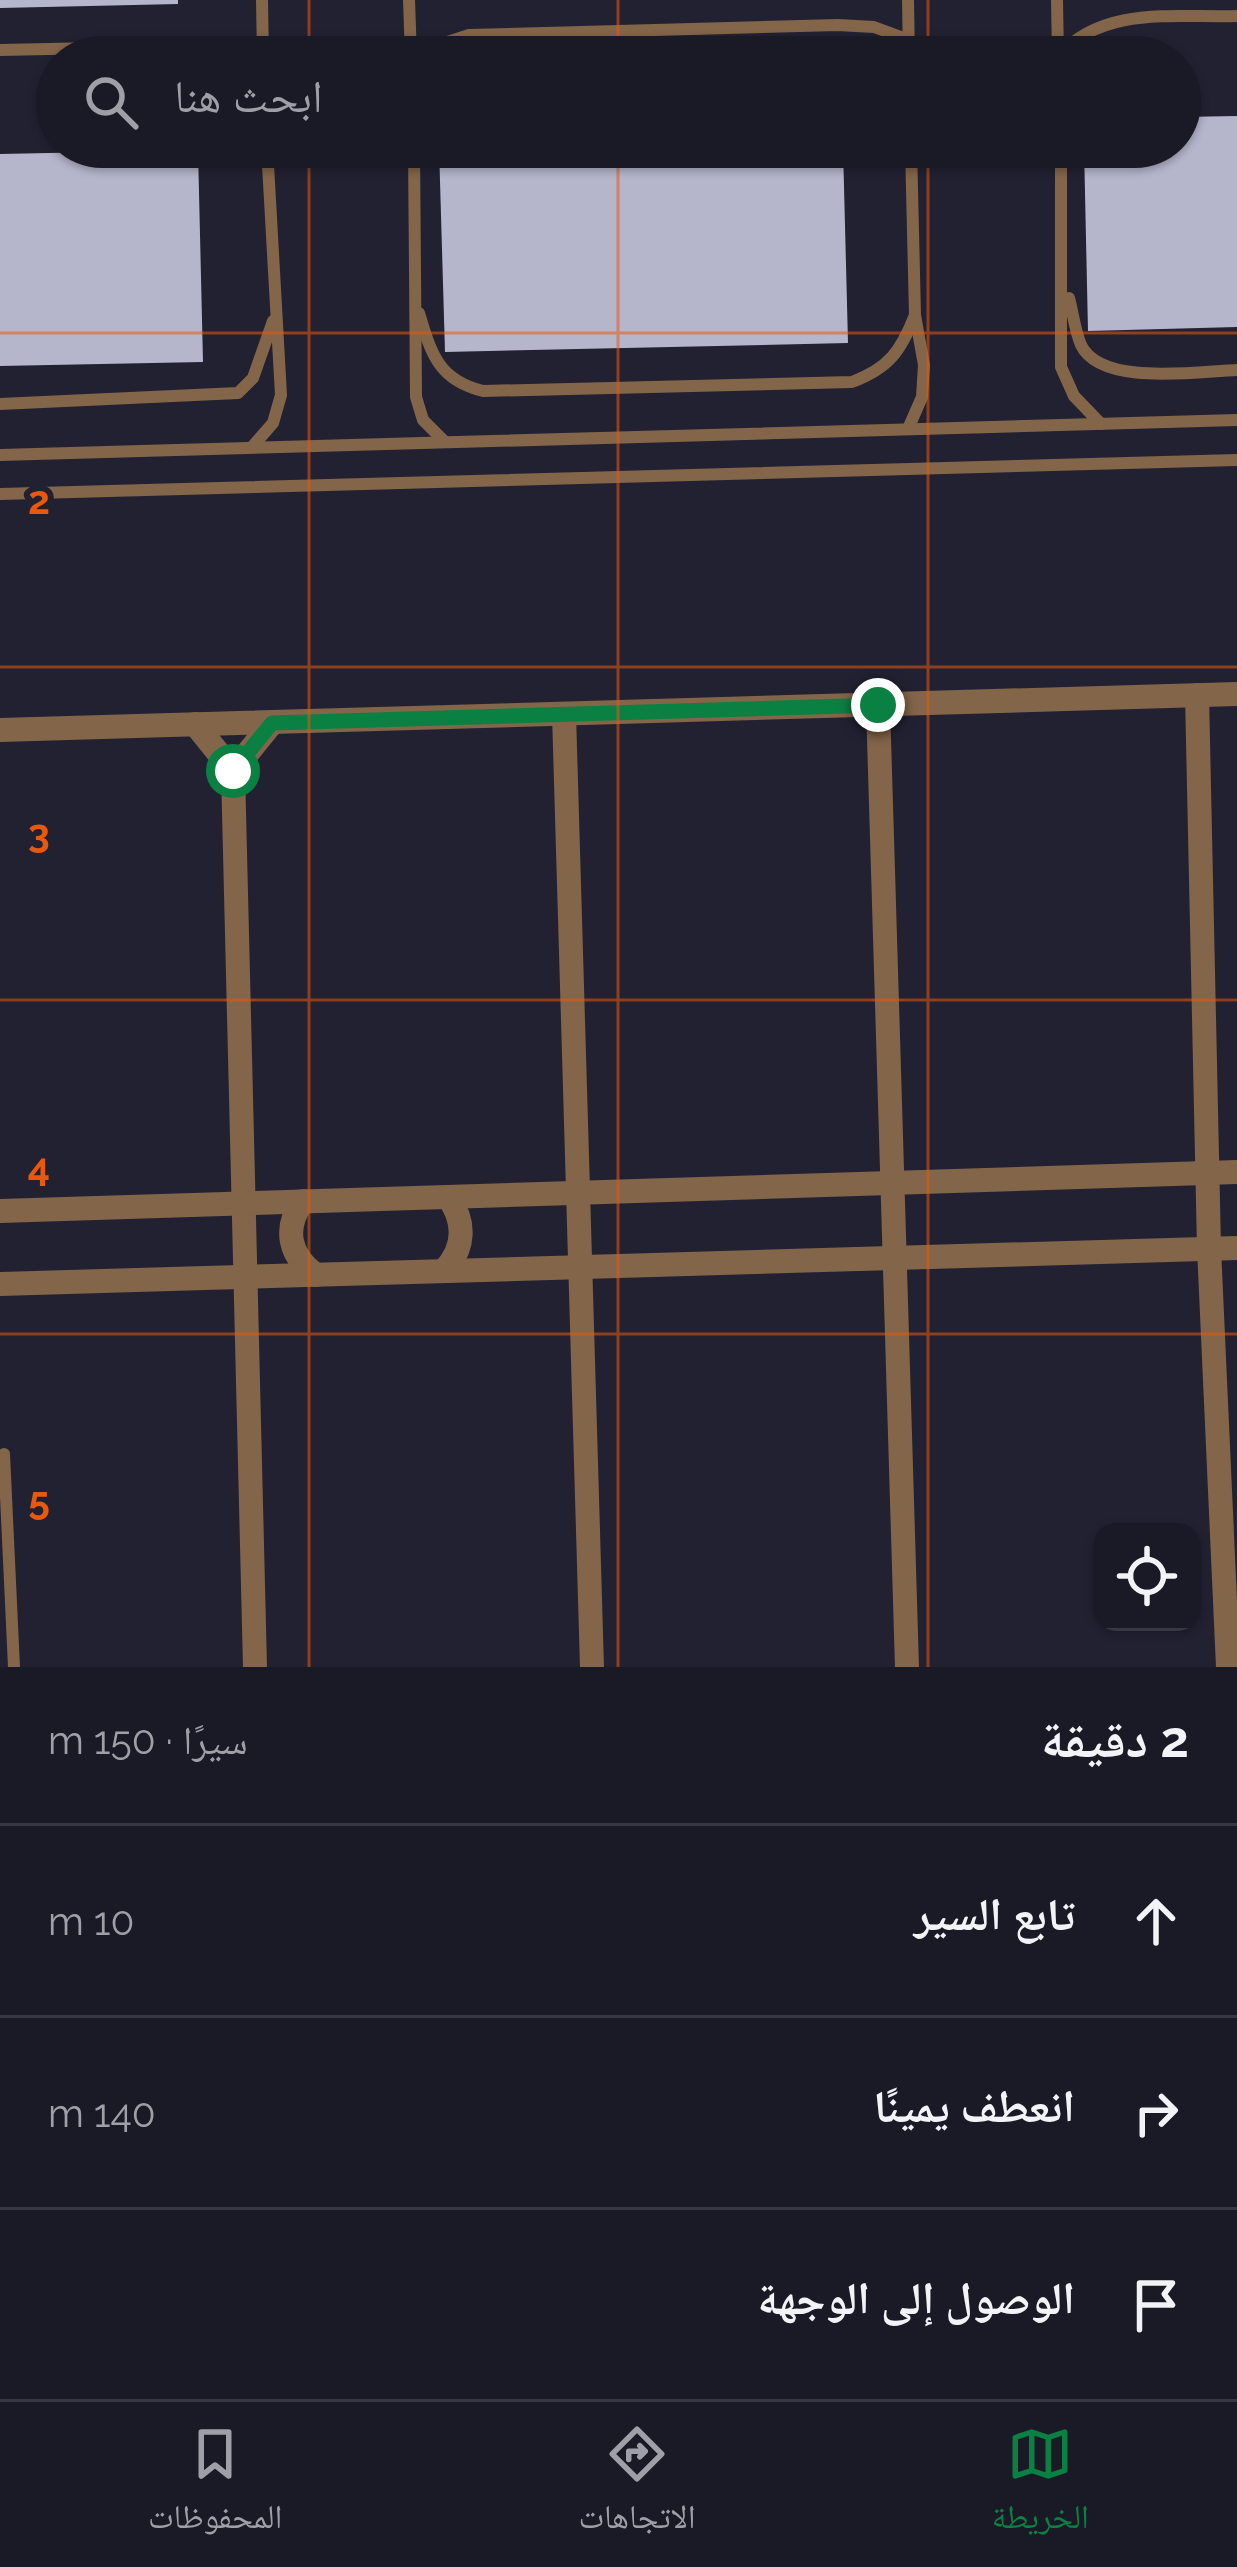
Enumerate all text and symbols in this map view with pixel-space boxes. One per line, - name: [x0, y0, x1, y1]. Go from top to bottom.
- search box: [36, 36, 1201, 168]
- icon: search: [78, 69, 144, 135]
- text: ابحث هنا: [174, 70, 323, 123]
- text: 2: [28, 477, 50, 523]
- route end: [851, 678, 905, 732]
- route start: [206, 744, 260, 798]
- text: 3: [28, 810, 50, 856]
- text: 4: [28, 1144, 50, 1190]
- text: 5: [28, 1477, 50, 1523]
- map controls: [1093, 1523, 1201, 1631]
- button: locate: [1093, 1523, 1201, 1631]
- text: 2 دقيقة: [1041, 1709, 1189, 1769]
- text: سيرًا · 150 m: [48, 1717, 248, 1763]
- text: تابع السير: [914, 1888, 1075, 1941]
- icon: ahead: [1123, 1888, 1189, 1954]
- text: 10 m: [48, 1898, 134, 1944]
- text: انعطف يمينًا: [873, 2080, 1075, 2133]
- icon: right: [1123, 2080, 1189, 2146]
- text: 140 m: [48, 2090, 156, 2136]
- text: الوصول إلى الوجهة: [757, 2272, 1075, 2325]
- icon: arrive: [1123, 2272, 1189, 2338]
- tab: المحفوظات: [148, 2421, 282, 2549]
- tab: الاتجاهات: [578, 2421, 696, 2549]
- tab: الخريطة: [992, 2421, 1089, 2549]

